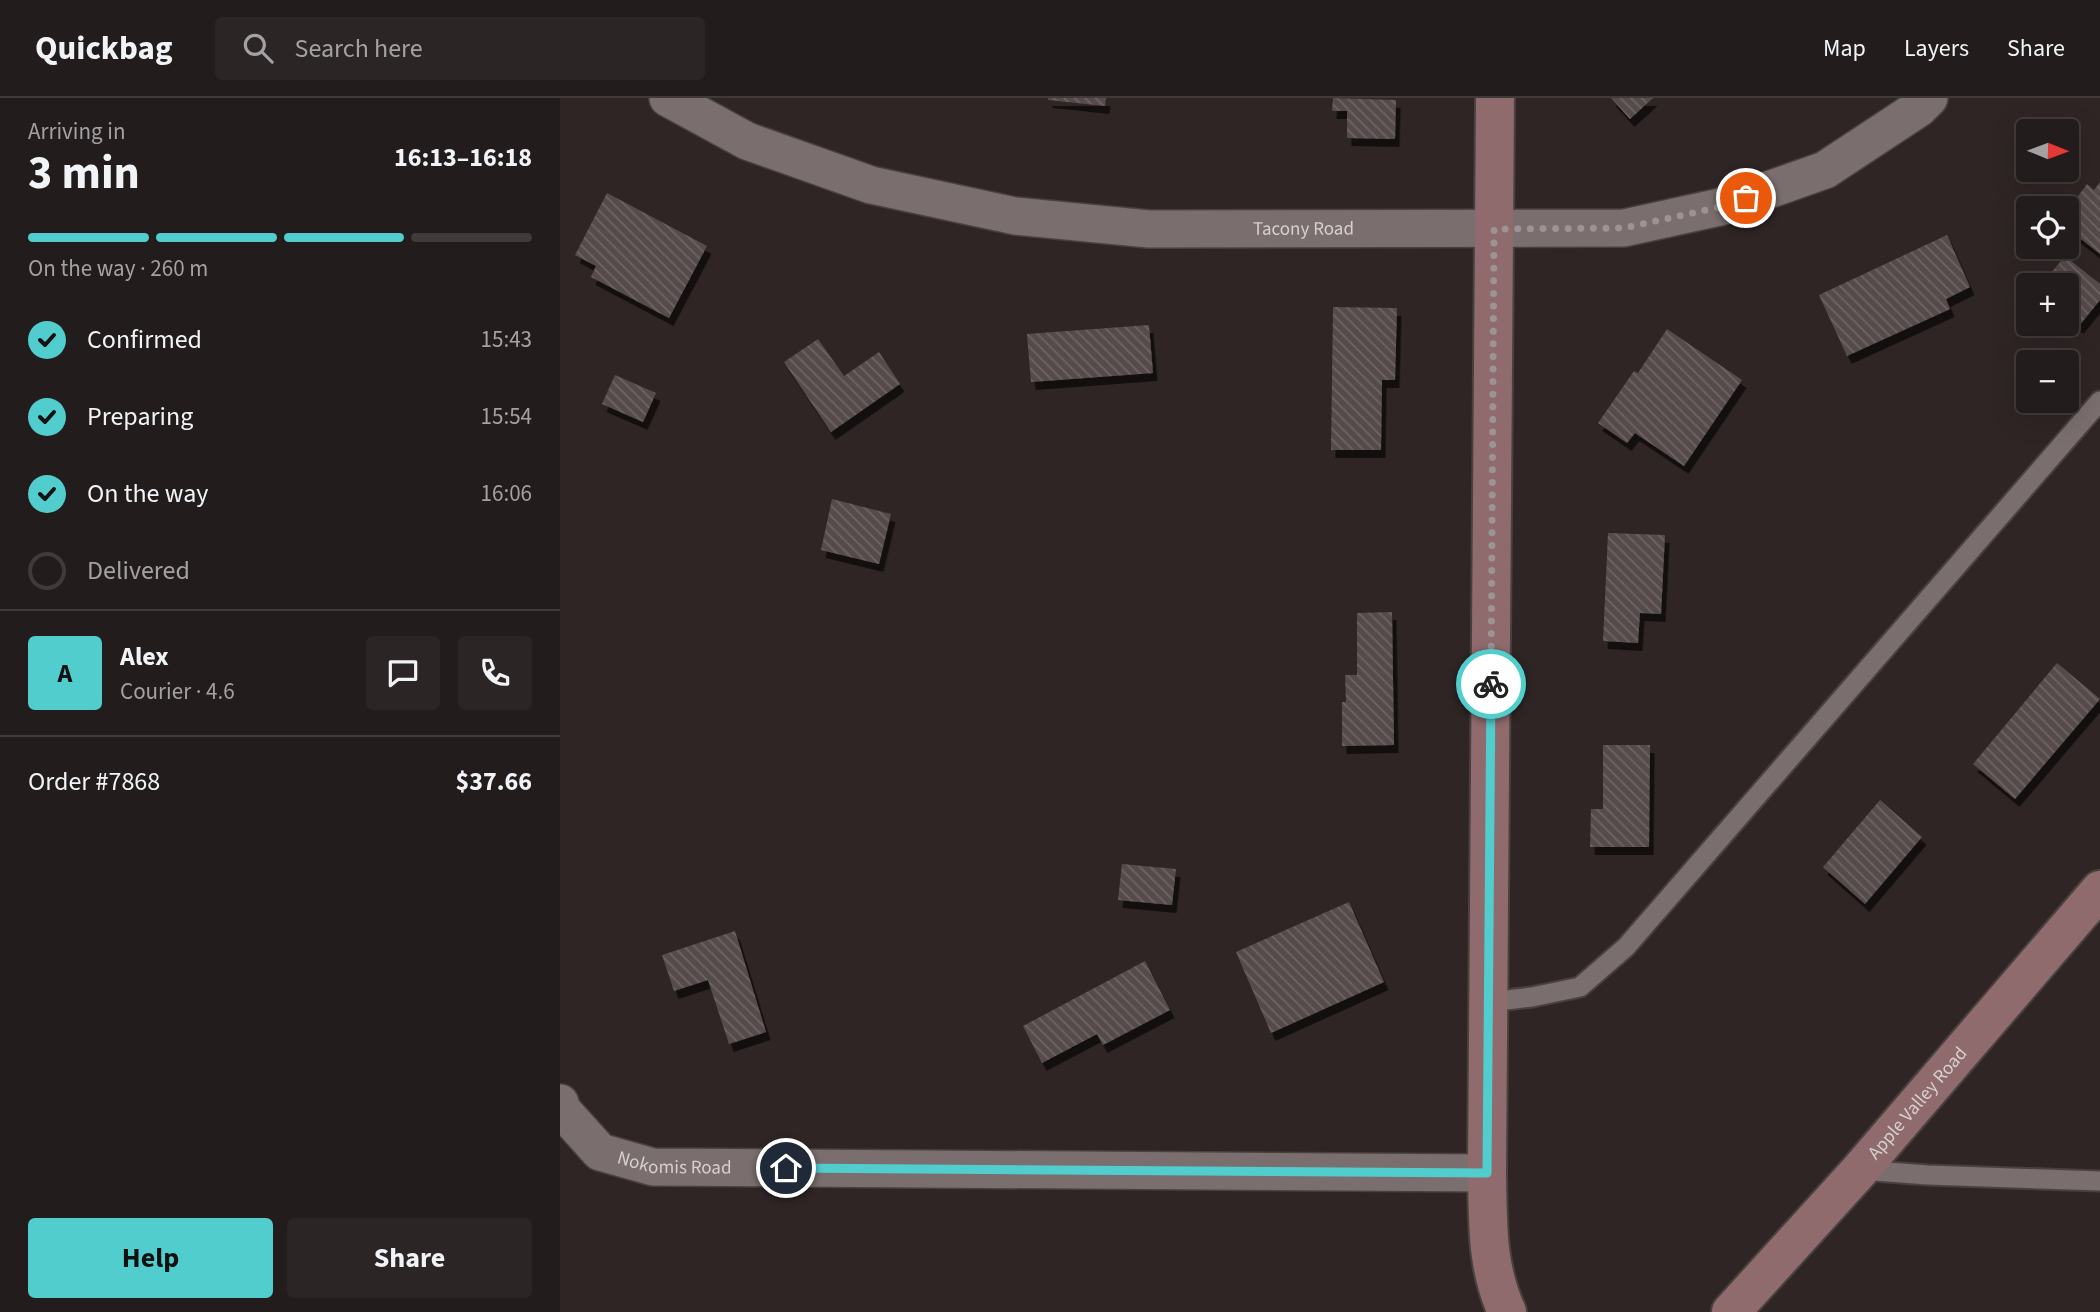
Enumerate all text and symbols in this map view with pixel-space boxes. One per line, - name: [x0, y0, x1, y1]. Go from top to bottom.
- search box: [215, 17, 705, 80]
- text: Quickbag: [35, 25, 173, 72]
- icon: search: [239, 29, 277, 67]
- text: Search here: [295, 30, 423, 67]
- text: Map: [1823, 31, 1866, 66]
- text: Layers: [1904, 31, 1969, 66]
- text: Share: [2007, 31, 2065, 66]
- text: Arriving in: [28, 115, 126, 148]
- north arrow: [2016, 119, 2079, 182]
- map controls: [2016, 119, 2079, 413]
- text: 16:13–16:18: [394, 139, 532, 176]
- text: 3 min: [28, 141, 140, 206]
- pin: [1716, 168, 1776, 228]
- icon: bag: [1727, 179, 1765, 217]
- button: locate: [2016, 196, 2079, 259]
- street label: Tacony Road: [1253, 215, 1354, 242]
- text: On the way · 260 m: [28, 252, 208, 285]
- button: +: [2016, 273, 2079, 336]
- icon: check: [28, 321, 66, 359]
- text: Confirmed: [87, 321, 202, 358]
- text: 15:43: [481, 323, 532, 356]
- button: −: [2016, 350, 2079, 413]
- icon: check: [28, 398, 66, 436]
- text: Preparing: [87, 398, 193, 435]
- text: 15:54: [481, 400, 532, 433]
- icon: check: [28, 475, 66, 513]
- text: On the way: [87, 475, 208, 512]
- text: 16:06: [481, 477, 532, 510]
- text: Delivered: [87, 552, 190, 589]
- button: chat: [366, 636, 440, 710]
- button: phone: [458, 636, 532, 710]
- text: Alex: [120, 638, 169, 675]
- courier: [1456, 649, 1526, 719]
- text: A: [58, 655, 72, 692]
- icon: bike: [1472, 665, 1510, 703]
- text: Courier · 4.6: [120, 675, 235, 708]
- text: Order #7868: [28, 763, 160, 800]
- text: $37.66: [456, 763, 532, 800]
- street label: Apple Valley Road: [1861, 1041, 1974, 1165]
- pin: [756, 1138, 816, 1198]
- street label: Nokomis Road: [614, 1144, 732, 1181]
- icon: home: [767, 1149, 805, 1187]
- button: Help: [28, 1218, 273, 1298]
- button: Share: [287, 1218, 532, 1298]

